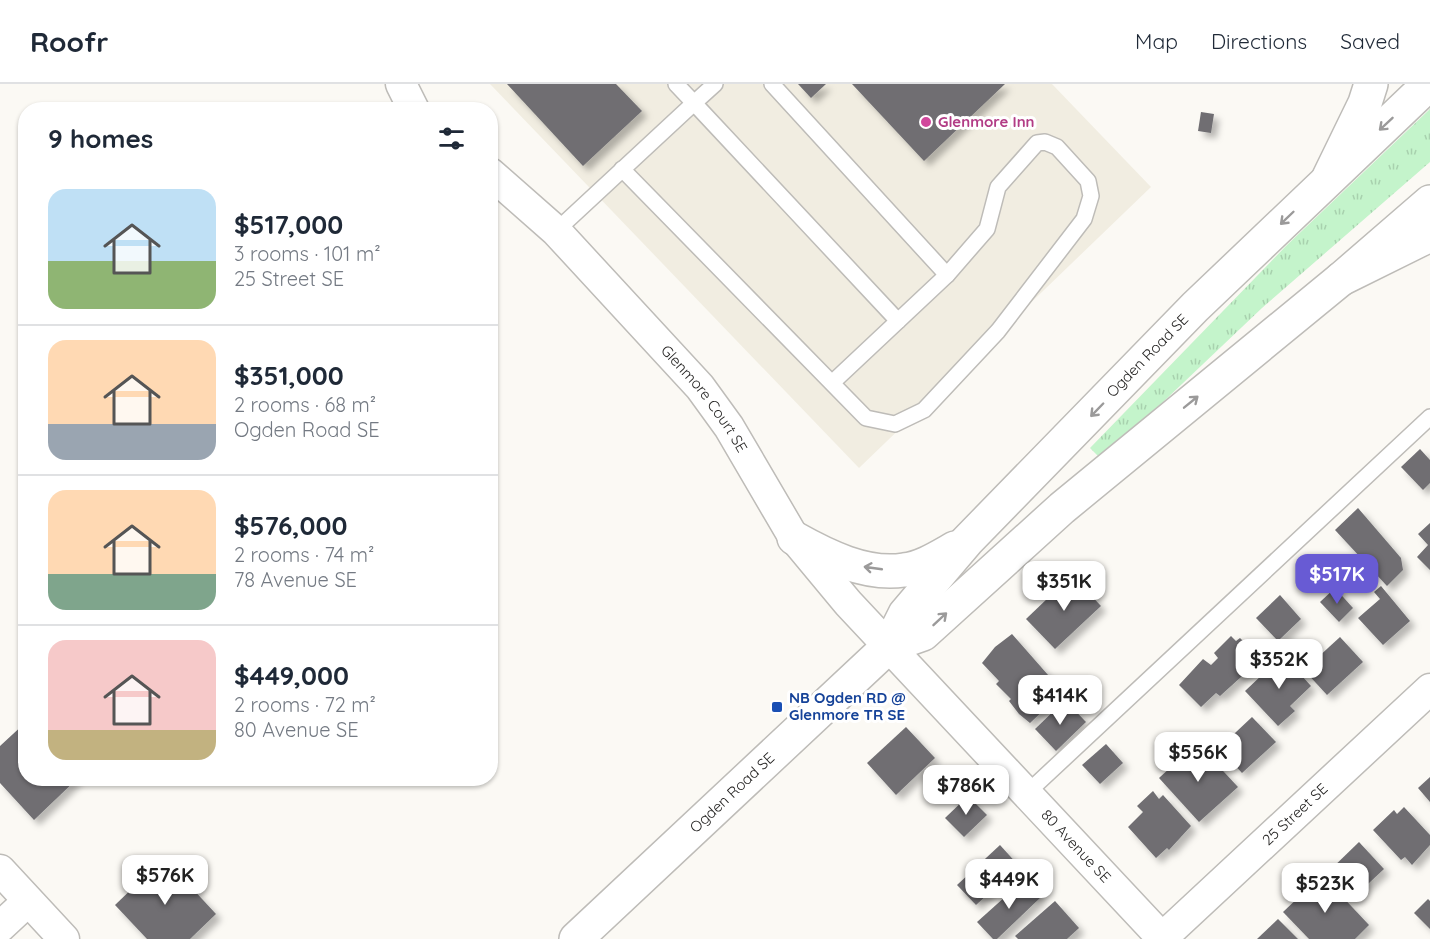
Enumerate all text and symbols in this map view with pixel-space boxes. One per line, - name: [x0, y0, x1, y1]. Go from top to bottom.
- text: Roofr: [30, 24, 108, 59]
- text: Map: [1135, 28, 1178, 54]
- text: Directions: [1211, 28, 1307, 54]
- text: Saved: [1340, 28, 1400, 54]
- place label: Glenmore Inn: [938, 112, 1035, 131]
- marker: Glenmore Inn: [919, 115, 933, 129]
- one-way arrow: [1379, 117, 1394, 131]
- text: 9 homes: [48, 122, 153, 155]
- icon: filters: [435, 122, 468, 155]
- text: $517,000: [234, 208, 343, 241]
- one-way arrow: [1280, 211, 1295, 225]
- icon: home: [96, 213, 168, 285]
- text: 3 rooms · 101 m²: [234, 241, 381, 266]
- text: 25 Street SE: [234, 266, 344, 291]
- street label: Ogden Road SE: [1102, 310, 1192, 401]
- street label: Glenmore Court SE: [657, 341, 752, 456]
- text: $351,000: [234, 359, 344, 392]
- icon: home: [96, 364, 168, 436]
- text: 2 rooms · 68 m²: [234, 392, 376, 417]
- one-way arrow: [1182, 396, 1198, 409]
- one-way arrow: [1090, 402, 1104, 417]
- text: Ogden Road SE: [234, 417, 380, 442]
- text: $576,000: [234, 509, 347, 542]
- icon: home: [96, 514, 168, 586]
- text: 2 rooms · 74 m²: [234, 542, 374, 567]
- pin: $517K: [1295, 554, 1379, 605]
- pin: $351K: [1022, 561, 1106, 612]
- text: $517K: [1309, 561, 1365, 586]
- one-way arrow: [864, 562, 884, 573]
- text: 78 Avenue SE: [234, 567, 357, 592]
- text: $351K: [1036, 568, 1092, 593]
- one-way arrow: [932, 612, 947, 627]
- pin: $352K: [1237, 639, 1321, 690]
- text: $352K: [1250, 646, 1308, 671]
- text: $449,000: [234, 659, 349, 692]
- icon: home: [96, 664, 168, 736]
- pin: $414K: [1018, 675, 1102, 726]
- text: $414K: [1032, 682, 1088, 707]
- place label: NB Ogden RD @ Glenmore TR SE: [789, 688, 906, 724]
- text: 2 rooms · 72 m²: [234, 692, 376, 717]
- marker: NB Ogden RD @ Glenmore TR SE: [770, 700, 784, 714]
- text: 80 Avenue SE: [234, 717, 359, 742]
- pin: $556K: [1156, 732, 1240, 783]
- text: $556K: [1168, 739, 1228, 764]
- street label: Ogden Road SE: [686, 748, 778, 837]
- pin: $786K: [924, 765, 1008, 816]
- text: $786K: [937, 772, 995, 797]
- street label: 25 Street SE: [1258, 779, 1331, 849]
- street label: 80 Avenue SE: [1037, 805, 1115, 886]
- pin: $576K: [123, 855, 207, 906]
- pin: $449K: [967, 859, 1051, 910]
- text: $576K: [136, 862, 194, 887]
- pin: $523K: [1283, 863, 1367, 914]
- text: $449K: [979, 866, 1039, 891]
- text: $523K: [1296, 870, 1354, 895]

